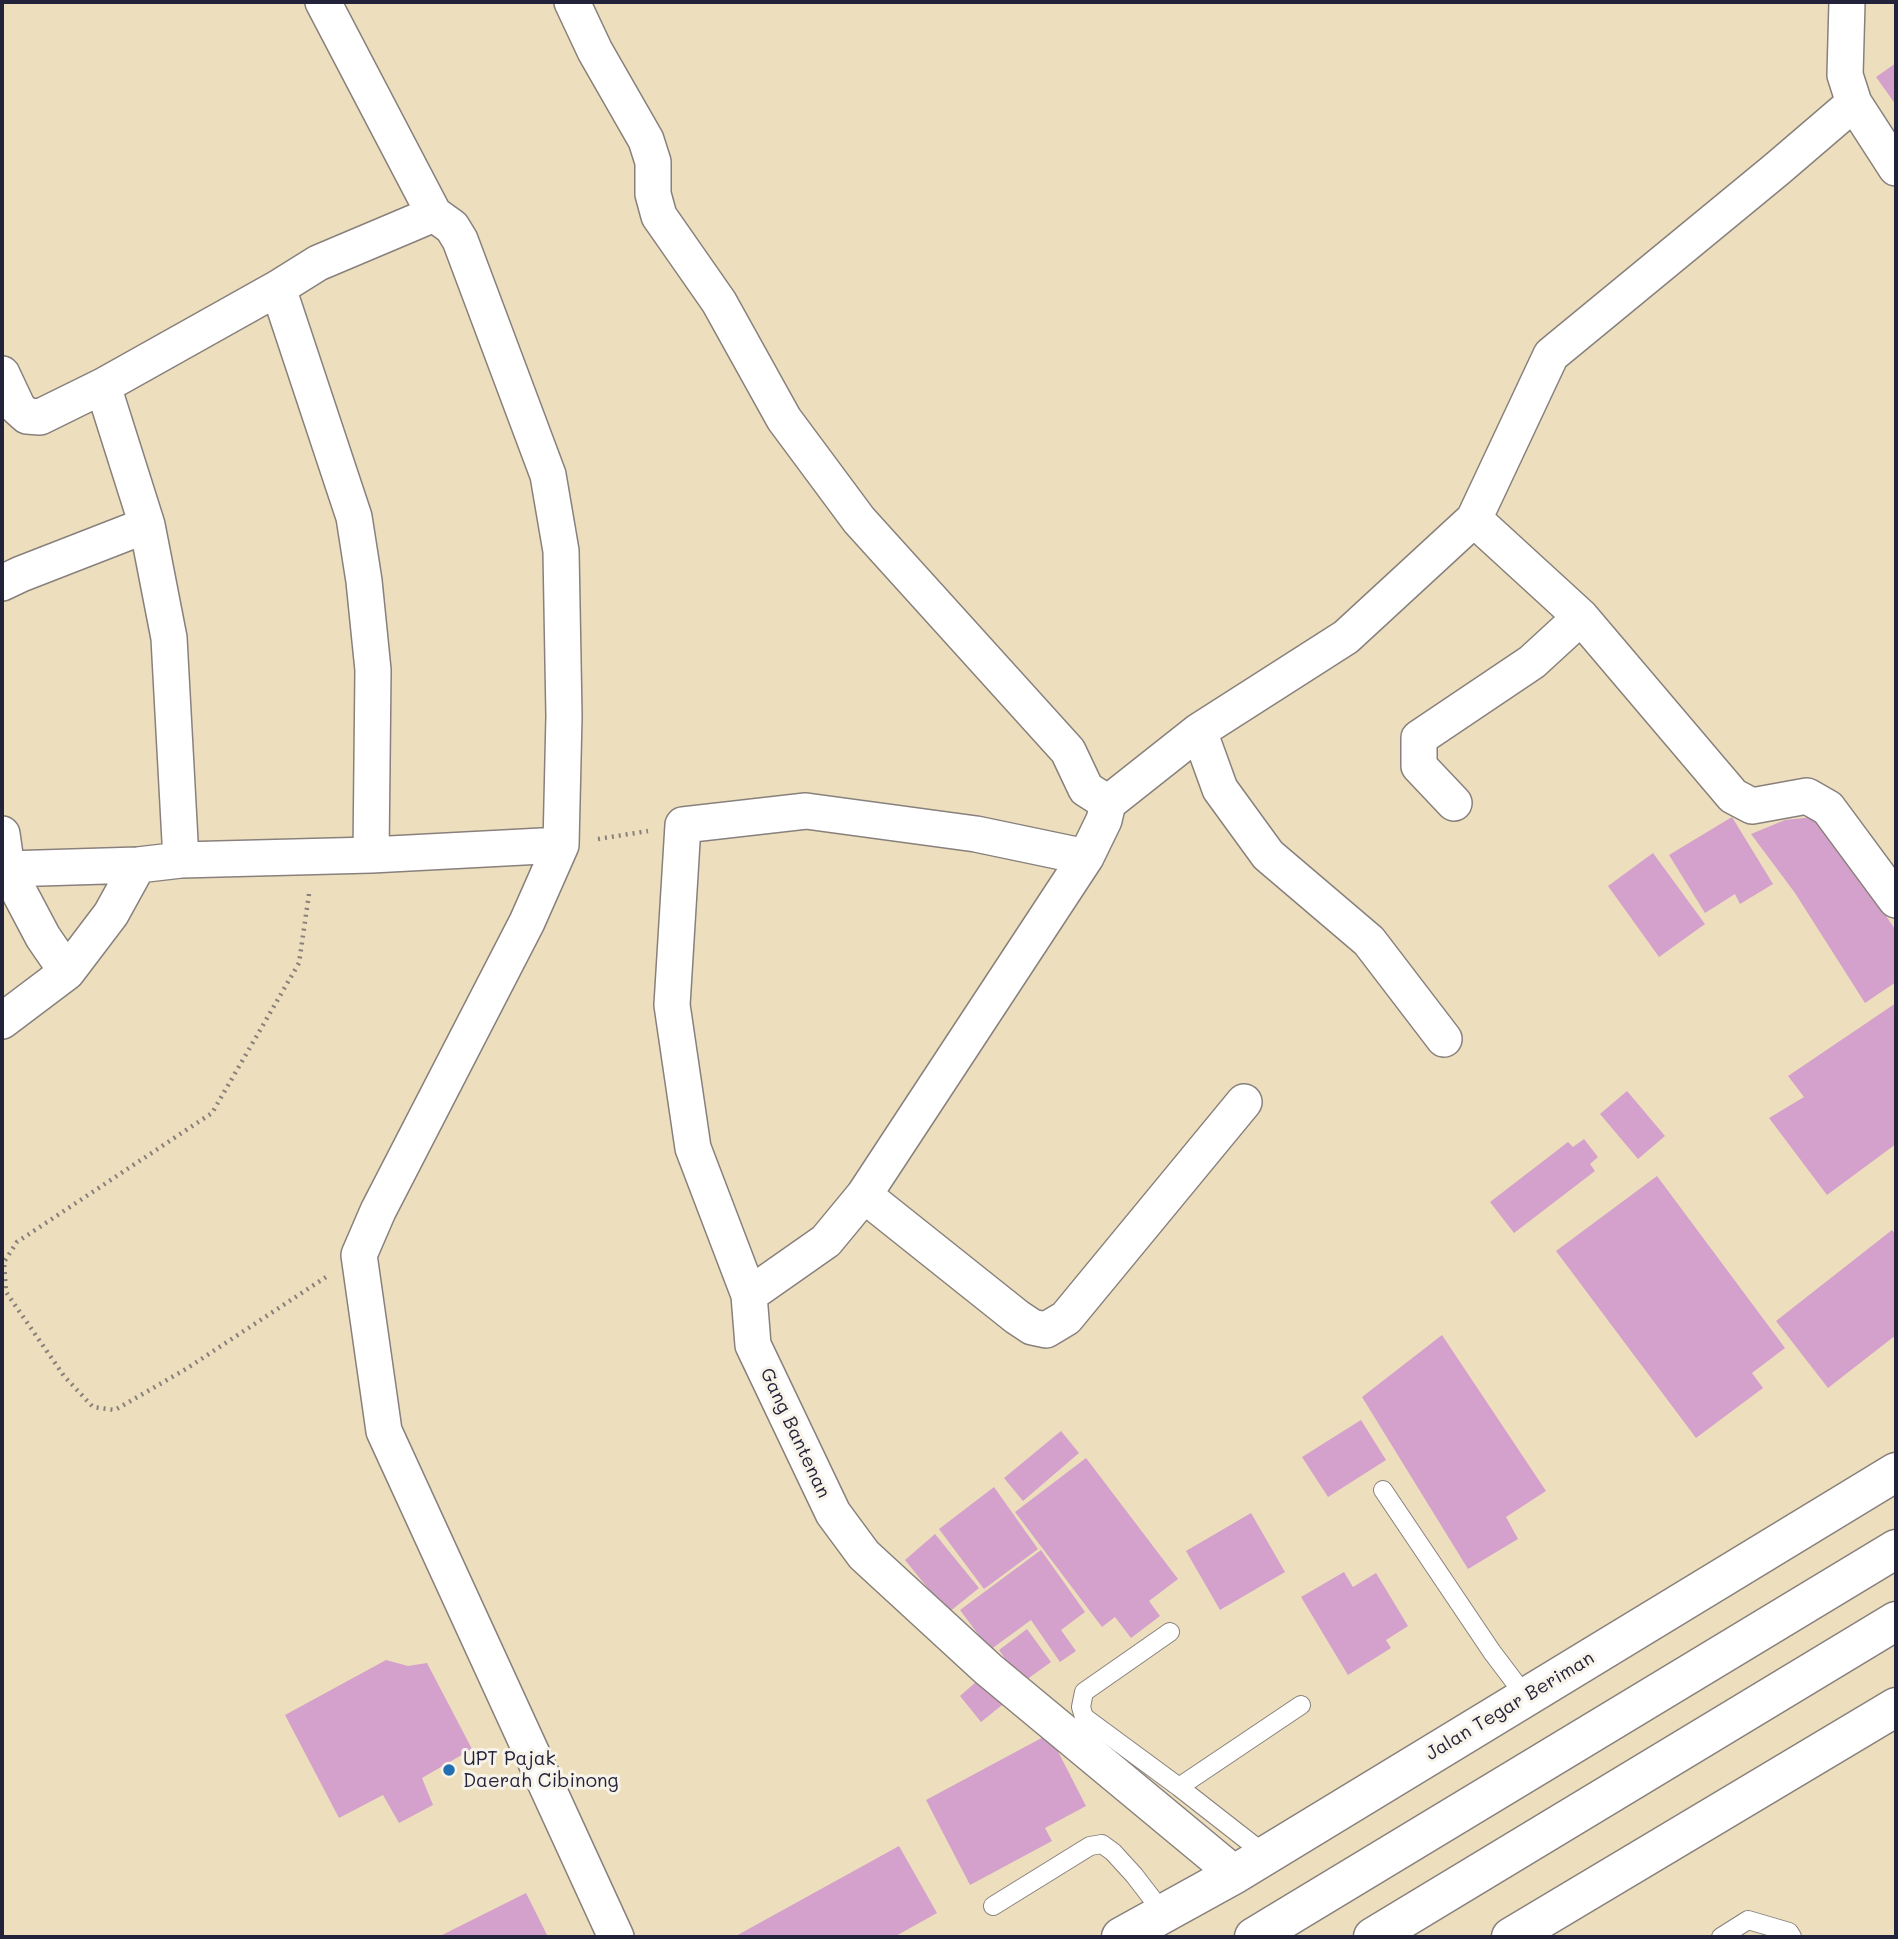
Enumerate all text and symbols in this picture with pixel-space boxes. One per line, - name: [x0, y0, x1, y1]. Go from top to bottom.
- street label: Gang Bantenan: [755, 1364, 835, 1502]
- street label: Jalan Tegar Beriman: [1422, 1647, 1598, 1765]
- place label: UPT Pajak Daerah Cibinong: [463, 1748, 618, 1792]
- marker: UPT Pajak Daerah Cibinong: [441, 1762, 457, 1778]

